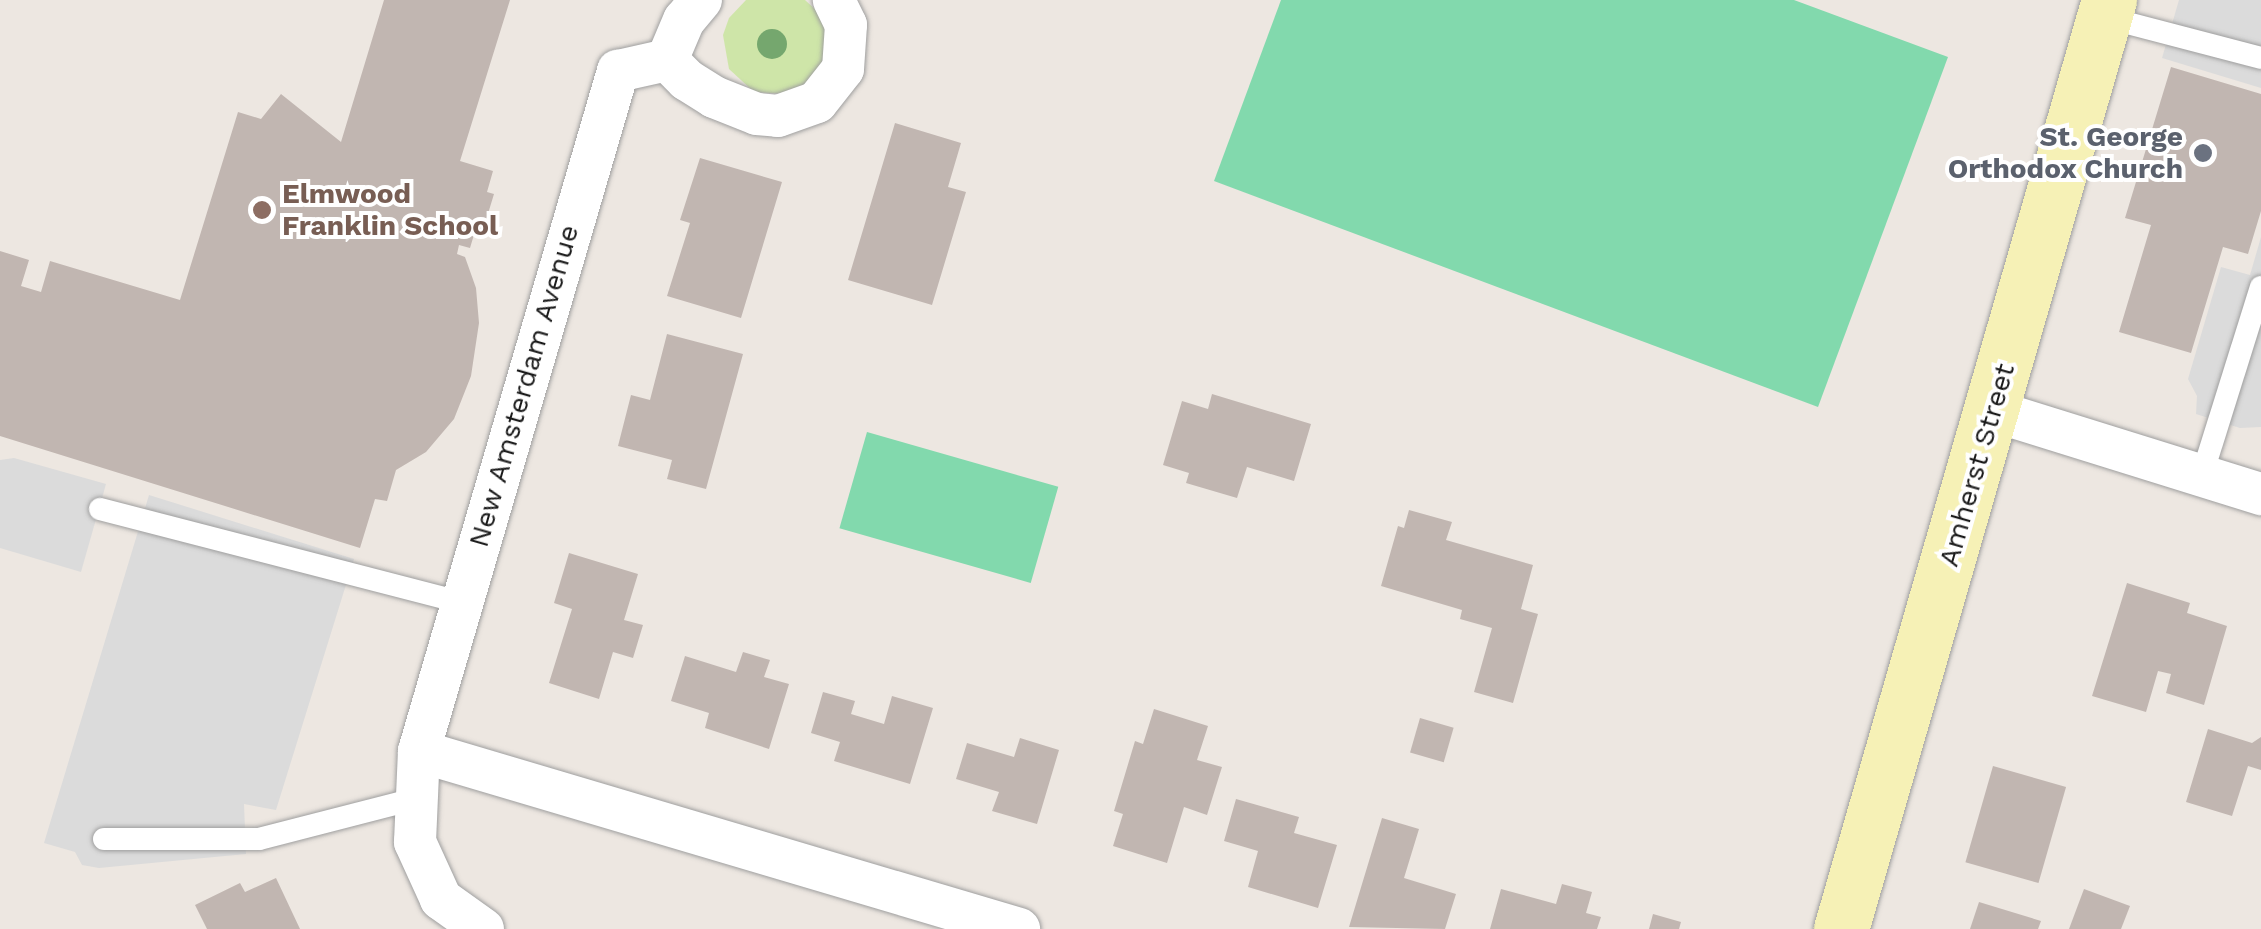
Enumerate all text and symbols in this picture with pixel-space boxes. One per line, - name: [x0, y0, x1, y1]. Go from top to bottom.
- place label: St. George Orthodox Church: [1947, 120, 2183, 186]
- marker: St. George Orthodox Church: [2192, 142, 2214, 164]
- place label: Elmwood Franklin School: [282, 177, 498, 243]
- marker: Elmwood Franklin School: [251, 199, 273, 221]
- street label: New Amsterdam Avenue: [461, 220, 587, 552]
- street label: Amherst Street: [1932, 360, 2022, 570]

